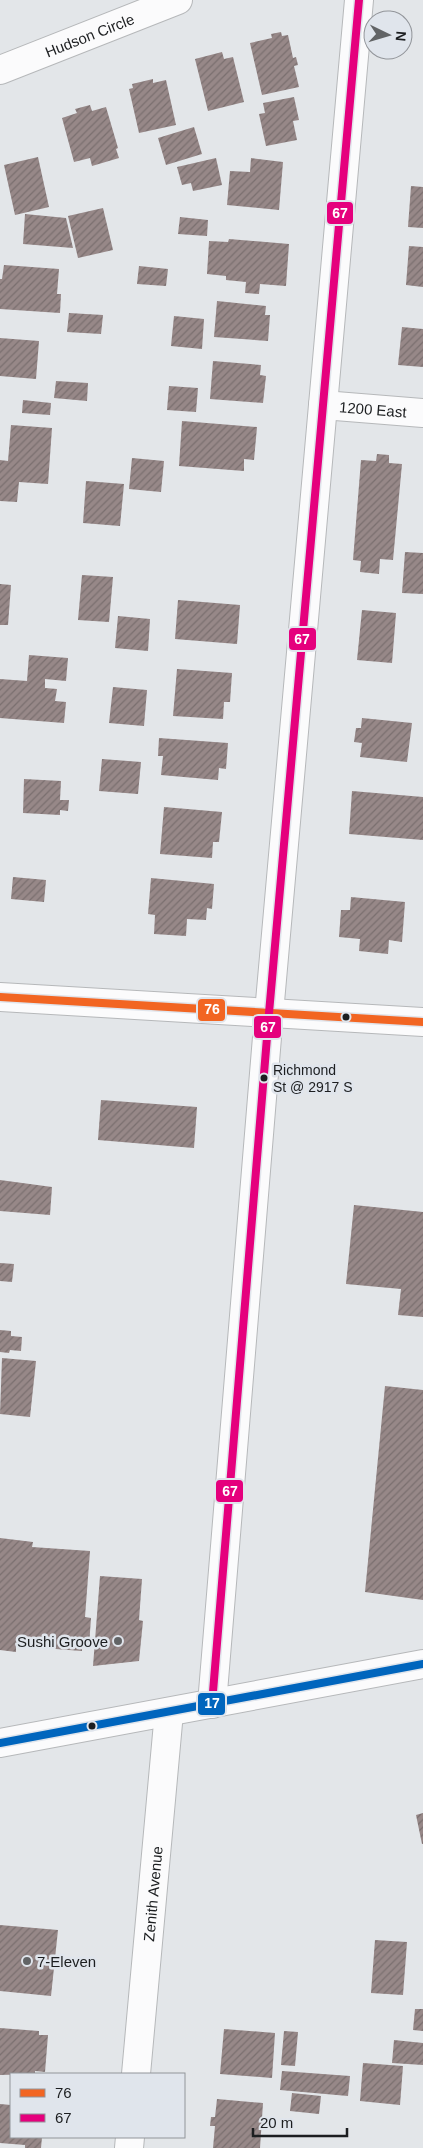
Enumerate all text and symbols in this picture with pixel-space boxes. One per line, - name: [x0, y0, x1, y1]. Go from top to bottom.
- street label: Hudson Circle: [42, 10, 136, 60]
- north arrow: [363, 10, 413, 60]
- text: N: [393, 30, 409, 42]
- line badge: 67: [326, 201, 354, 225]
- text: 67: [332, 205, 348, 221]
- street label: 1200 East: [338, 398, 408, 420]
- line badge: 67: [288, 627, 317, 651]
- text: 67: [294, 631, 310, 647]
- line badge: 76: [197, 998, 226, 1022]
- text: 76: [204, 1001, 220, 1017]
- unlabelled marker: [341, 1012, 351, 1022]
- line badge: 67: [253, 1015, 282, 1039]
- text: 67: [260, 1019, 276, 1035]
- place label: Richmond St @ 2917 S: [273, 1062, 353, 1095]
- marker: Richmond St @ 2917 S: [259, 1073, 269, 1083]
- line badge: 67: [215, 1479, 244, 1503]
- text: 67: [222, 1483, 238, 1499]
- place label: Sushi Groove: [17, 1633, 108, 1650]
- marker: Sushi Groove: [112, 1635, 124, 1647]
- line badge: 17: [197, 1692, 226, 1716]
- text: 17: [204, 1695, 220, 1711]
- unlabelled marker: [87, 1721, 97, 1731]
- street label: Zenith Avenue: [140, 1845, 165, 1942]
- place label: 7-Eleven: [37, 1953, 96, 1970]
- marker: 7-Eleven: [21, 1955, 33, 1967]
- legend: [10, 2073, 185, 2138]
- text: 76: [55, 2084, 72, 2101]
- scale bar: [253, 2106, 347, 2138]
- text: 67: [55, 2109, 72, 2126]
- text: 20 m: [260, 2114, 293, 2131]

